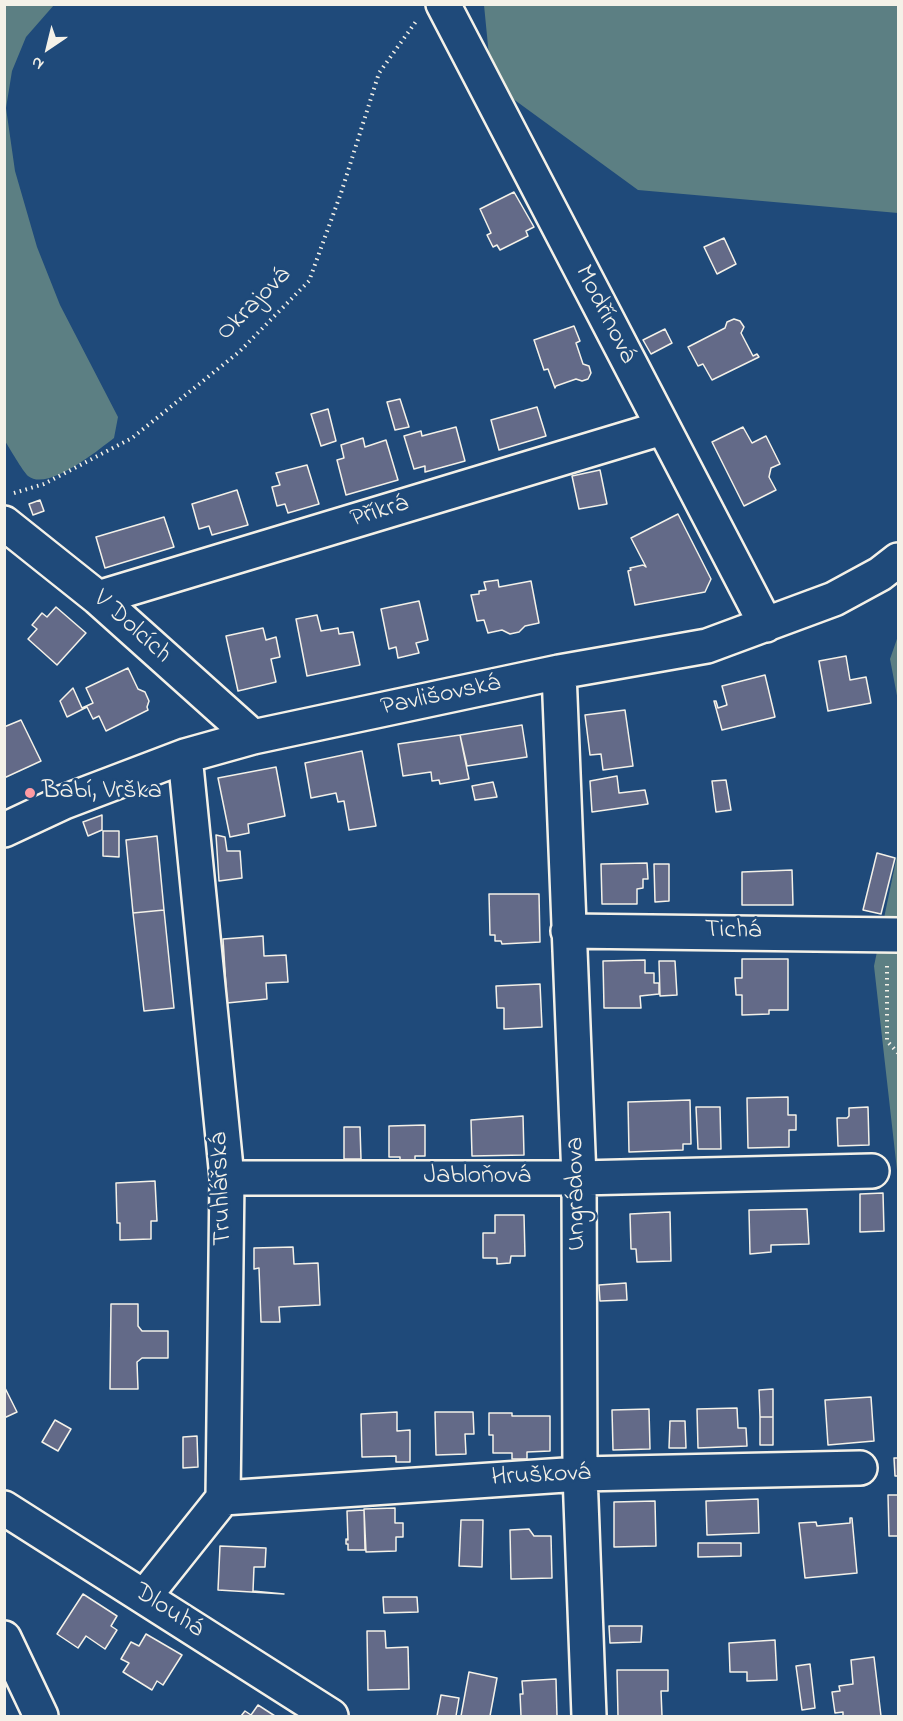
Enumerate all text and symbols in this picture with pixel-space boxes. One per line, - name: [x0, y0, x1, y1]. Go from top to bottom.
- north arrow: [18, 18, 78, 78]
- text: N: [26, 50, 49, 76]
- street label: Okrajová: [211, 261, 299, 349]
- street label: Modřínová: [566, 261, 642, 369]
- street label: Příkrá: [347, 489, 413, 537]
- street label: V Dolcích: [85, 585, 177, 671]
- street label: Pavlišovská: [378, 669, 504, 725]
- place label: Babí, Vrška: [42, 777, 162, 809]
- marker: Babí, Vrška: [23, 786, 37, 800]
- street label: Tichá: [704, 916, 762, 948]
- street label: Truhlářská: [205, 1132, 241, 1246]
- street label: Ungrádova: [561, 1137, 595, 1251]
- street label: Jabloňová: [423, 1162, 531, 1194]
- street label: Hrušková: [491, 1459, 591, 1495]
- street label: Dlouhá: [127, 1578, 209, 1646]

